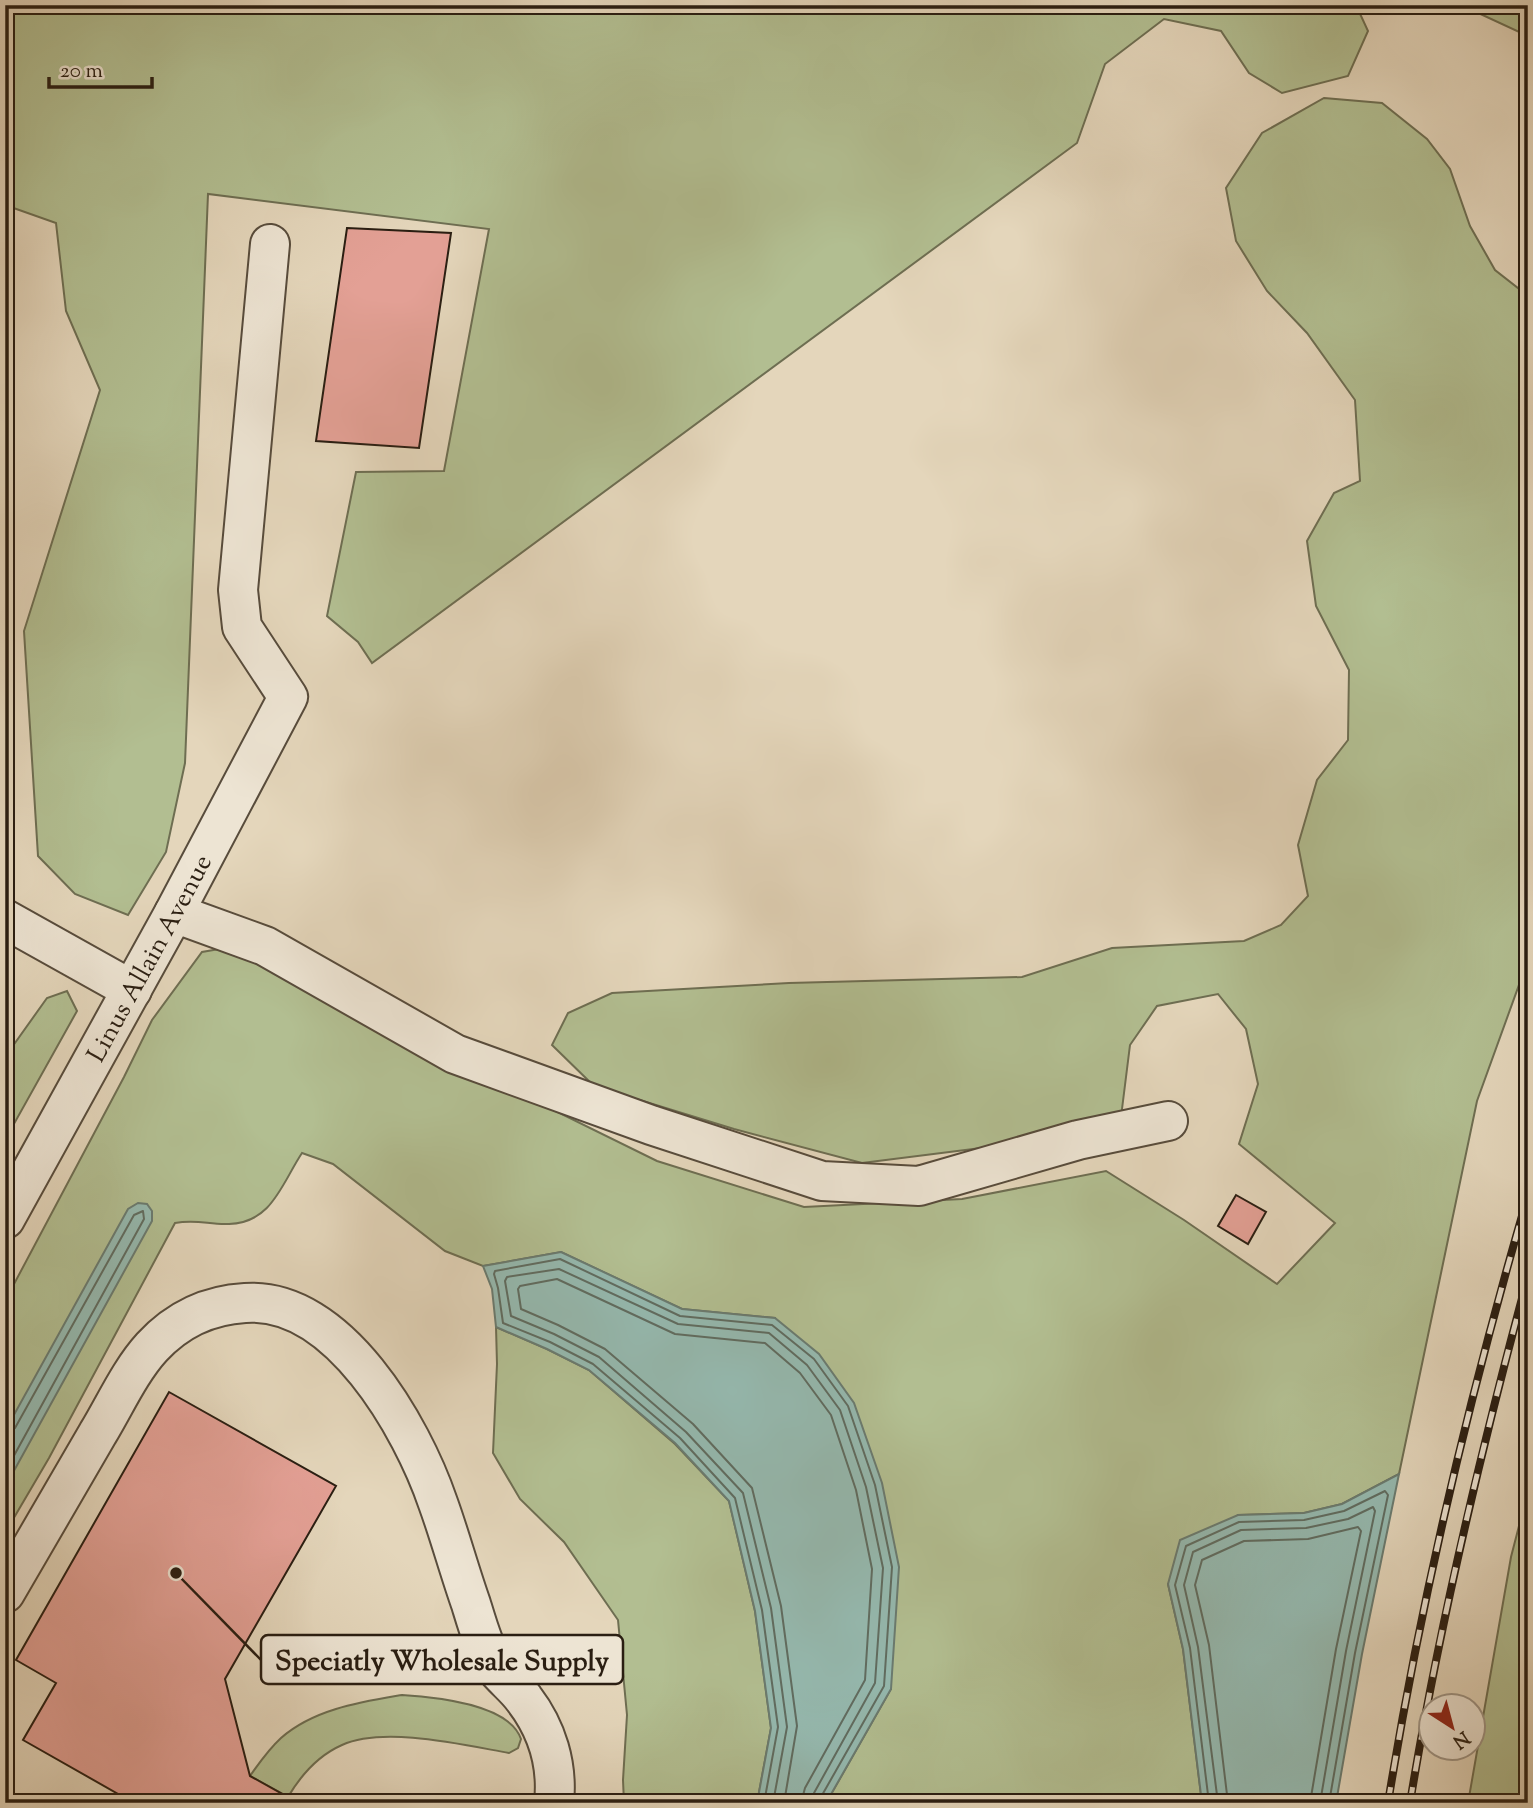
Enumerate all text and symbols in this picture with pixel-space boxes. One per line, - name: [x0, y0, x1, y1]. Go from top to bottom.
- scale bar: [49, 46, 152, 90]
- text: 20 m: [60, 57, 103, 87]
- street label: Linus Allain Avenue: [79, 849, 223, 1070]
- callout: Speciatly Wholesale Supply: [261, 1635, 623, 1684]
- text: Speciatly Wholesale Supply: [275, 1643, 609, 1683]
- north arrow: [1418, 1692, 1488, 1762]
- text: N: [1446, 1723, 1475, 1754]

